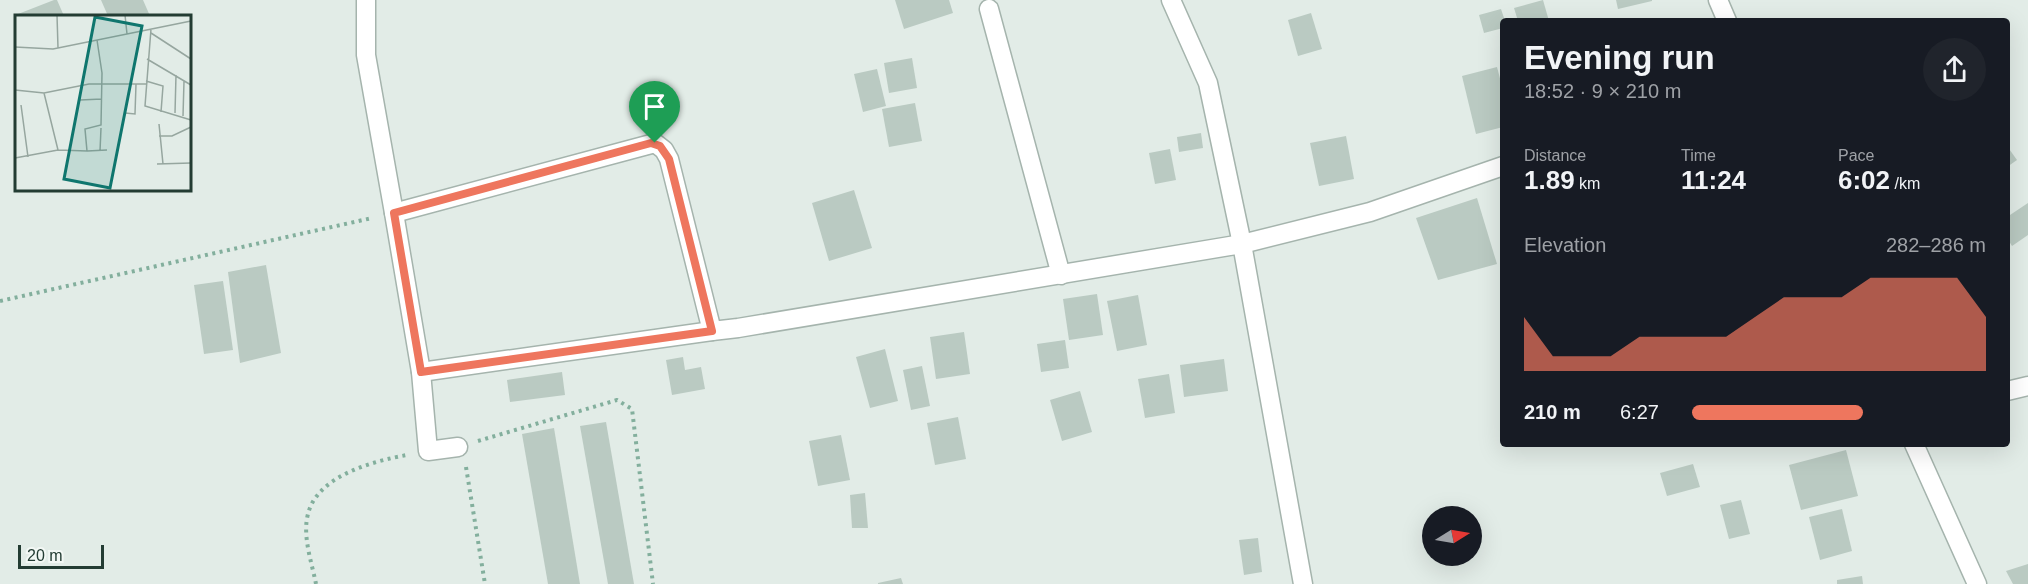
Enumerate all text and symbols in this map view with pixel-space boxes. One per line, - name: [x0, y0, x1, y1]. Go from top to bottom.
- inset map: [15, 15, 190, 190]
- button: share: [1923, 38, 1986, 101]
- text: Evening run: [1524, 39, 1715, 76]
- text: 18:52 · 9 × 210 m: [1524, 80, 1681, 102]
- pin: [629, 81, 680, 143]
- icon: arrive: [638, 90, 671, 123]
- text: Distance: [1524, 147, 1586, 164]
- text: Time: [1681, 147, 1716, 164]
- text: Pace: [1838, 147, 1874, 164]
- text: 1.89: [1524, 165, 1575, 195]
- text: 11:24: [1681, 165, 1746, 195]
- text: 6:02: [1838, 165, 1890, 195]
- text: km: [1575, 175, 1600, 192]
- text: /km: [1890, 175, 1920, 192]
- text: Elevation: [1524, 234, 1606, 256]
- text: 282–286 m: [1886, 234, 1986, 256]
- text: 210 m: [1524, 401, 1581, 423]
- text: 6:27: [1620, 401, 1659, 423]
- north arrow: [1422, 506, 1482, 566]
- map controls: [1422, 506, 1482, 566]
- scale bar: [18, 542, 104, 570]
- text: 20 m: [27, 547, 63, 564]

